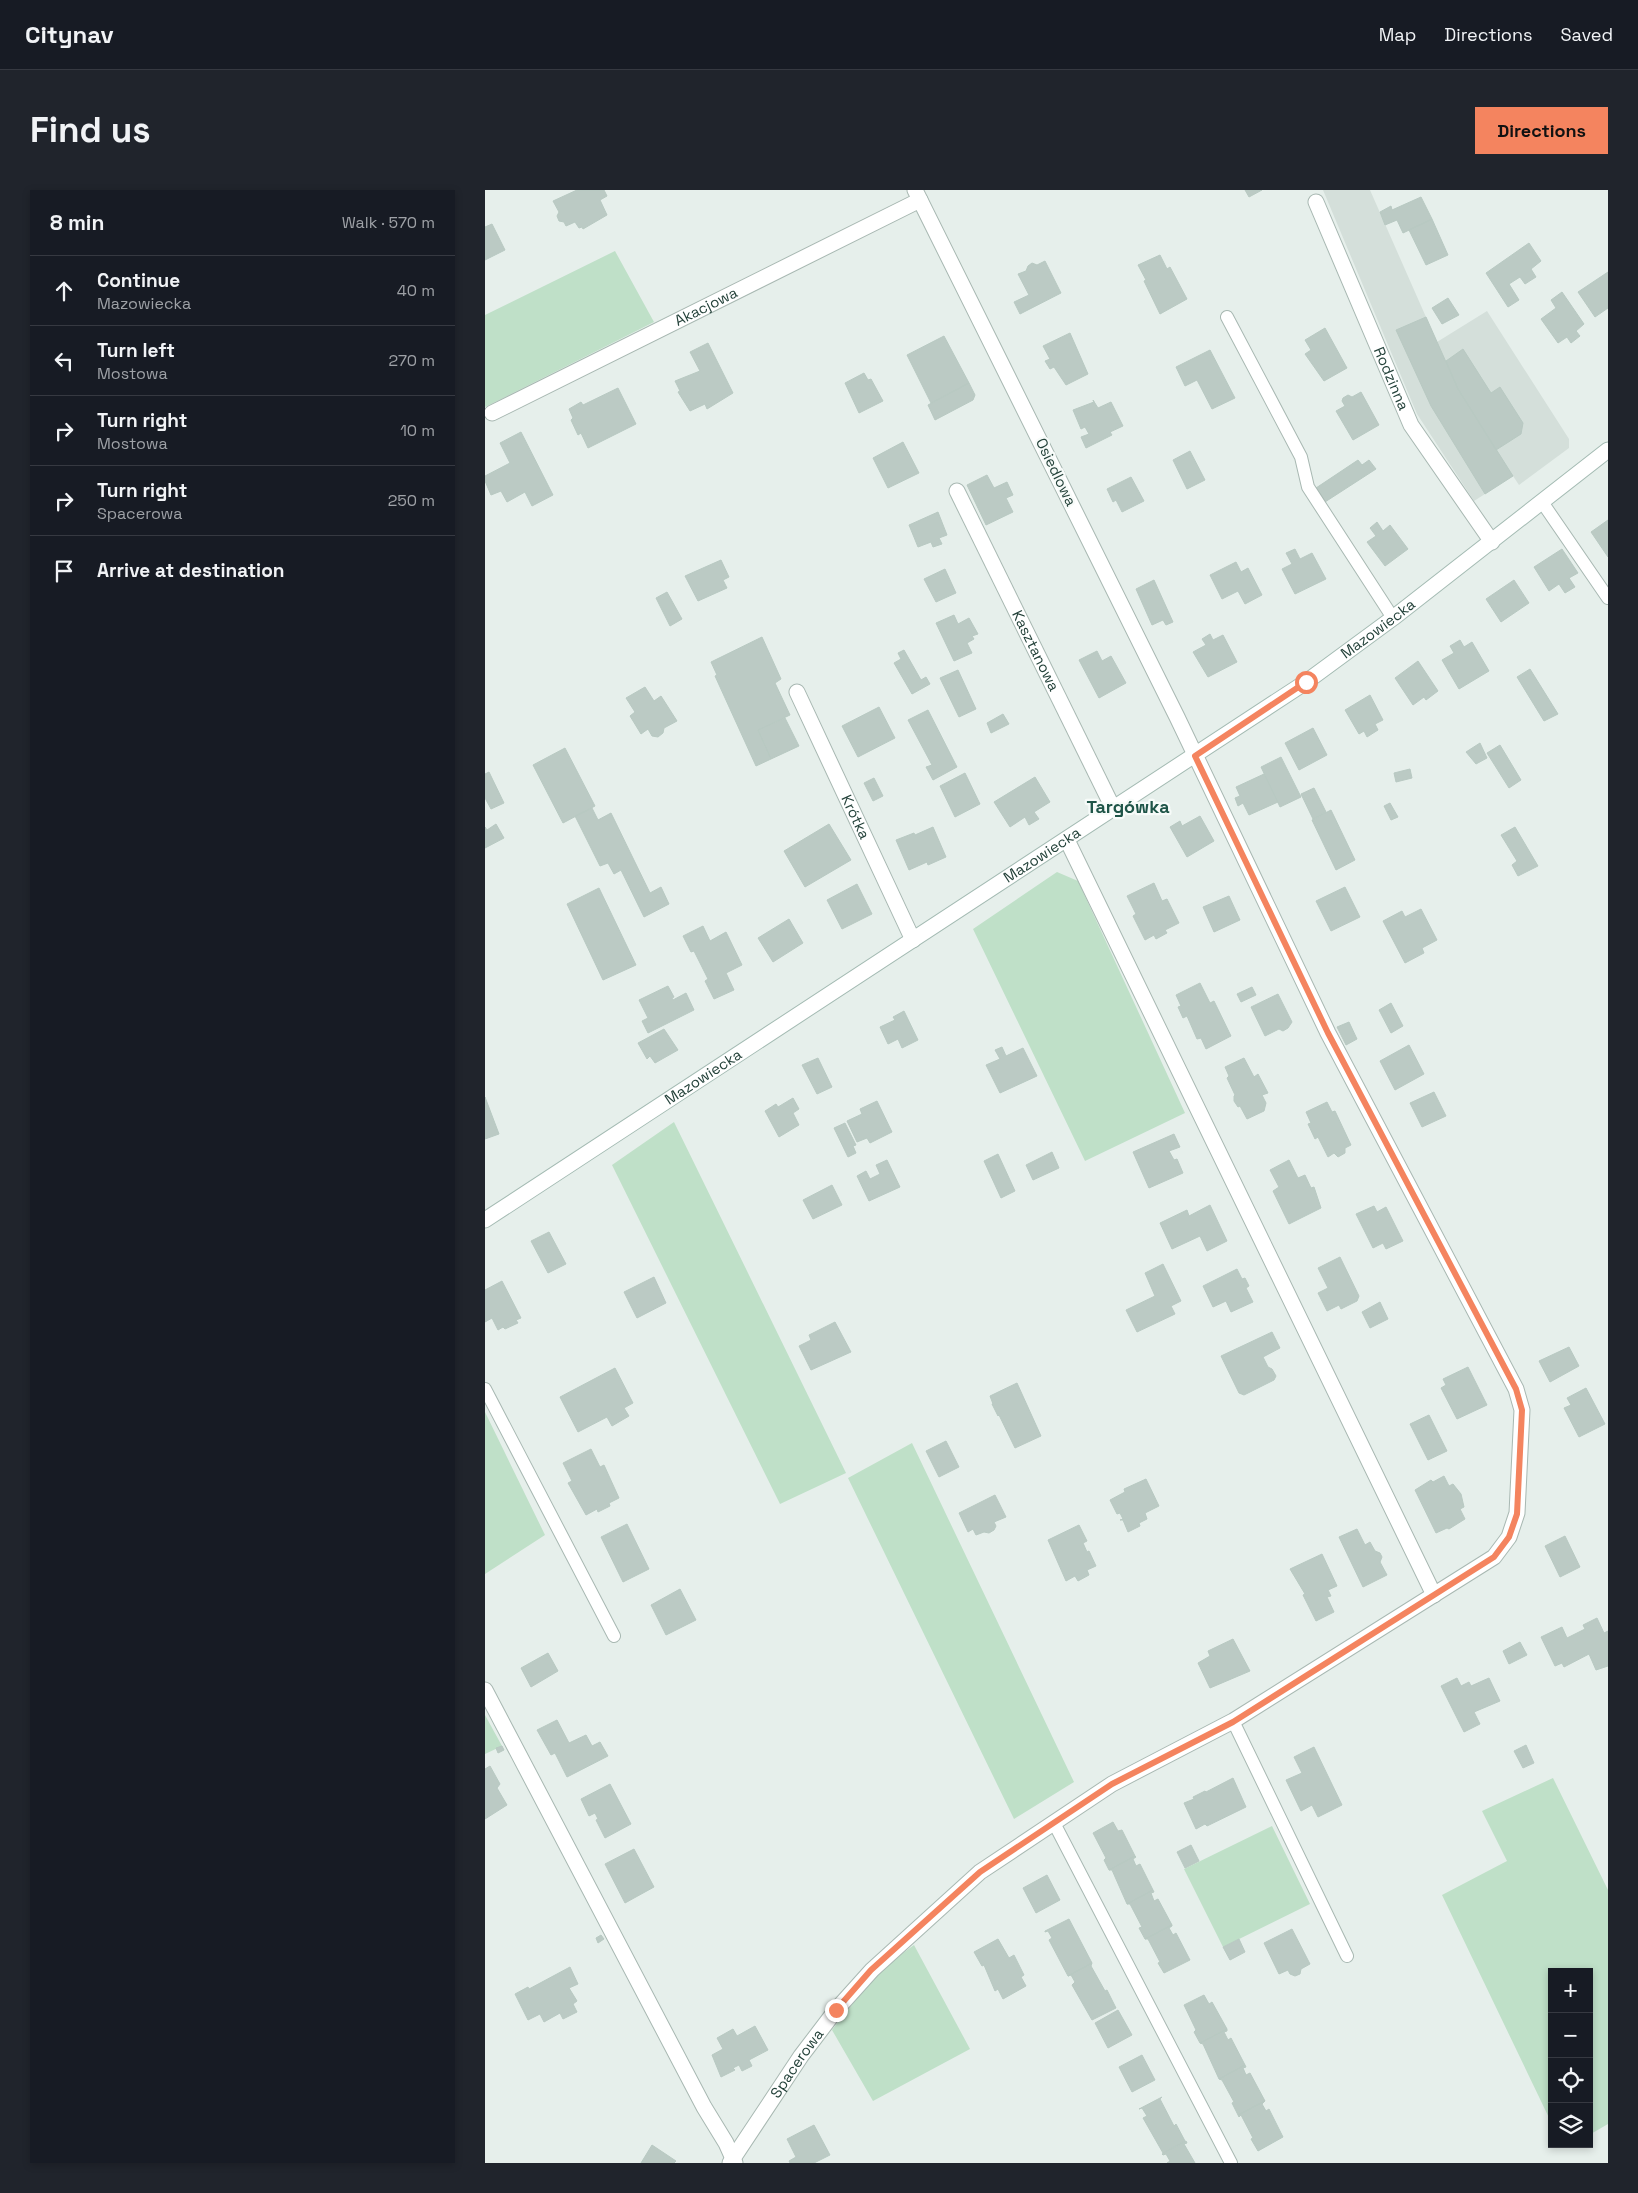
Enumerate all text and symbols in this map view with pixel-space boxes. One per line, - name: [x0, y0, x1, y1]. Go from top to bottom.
- text: Citynav: [25, 19, 114, 50]
- text: Map: [1379, 23, 1416, 46]
- text: Directions: [1444, 23, 1533, 46]
- text: Saved: [1561, 23, 1613, 46]
- button: Directions: [1475, 107, 1608, 154]
- text: Find us: [30, 108, 151, 152]
- text: 8 min: [50, 209, 104, 236]
- text: Walk · 570 m: [342, 212, 435, 233]
- text: Continue: [97, 268, 180, 293]
- icon: ahead: [50, 277, 78, 305]
- text: 40 m: [397, 280, 435, 301]
- street label: Akacjowa: [671, 282, 741, 330]
- text: Mazowiecka: [97, 293, 191, 314]
- text: Turn left: [97, 338, 175, 363]
- street label: Rodzinna: [1370, 344, 1414, 413]
- icon: left: [50, 347, 78, 375]
- text: 270 m: [388, 350, 435, 371]
- text: Mostowa: [97, 363, 168, 384]
- text: Turn right: [97, 408, 187, 433]
- icon: right: [50, 417, 78, 445]
- text: 10 m: [400, 420, 435, 441]
- text: Mostowa: [97, 433, 168, 454]
- street label: Osiedlowa: [1032, 435, 1081, 509]
- text: Turn right: [97, 478, 187, 503]
- icon: right: [50, 487, 78, 515]
- text: 250 m: [388, 490, 435, 511]
- text: Spacerowa: [97, 503, 183, 524]
- icon: arrive: [50, 557, 78, 585]
- text: Arrive at destination: [97, 558, 285, 583]
- street label: Mazowiecka: [1337, 594, 1419, 662]
- street label: Kasztanowa: [1008, 607, 1064, 694]
- route start: [1295, 671, 1318, 694]
- street label: Krótka: [837, 791, 875, 842]
- district label: Targówka: [1086, 795, 1170, 818]
- street label: Mazowiecka: [1000, 822, 1084, 887]
- street label: Mazowiecka: [661, 1044, 746, 1109]
- map controls: [1548, 1968, 1593, 2148]
- button: +: [1548, 1968, 1593, 2013]
- route end: [825, 1999, 848, 2022]
- button: −: [1548, 2013, 1593, 2058]
- street label: Spacerowa: [766, 2024, 828, 2101]
- button: locate: [1548, 2058, 1593, 2103]
- button: layers: [1548, 2103, 1593, 2148]

